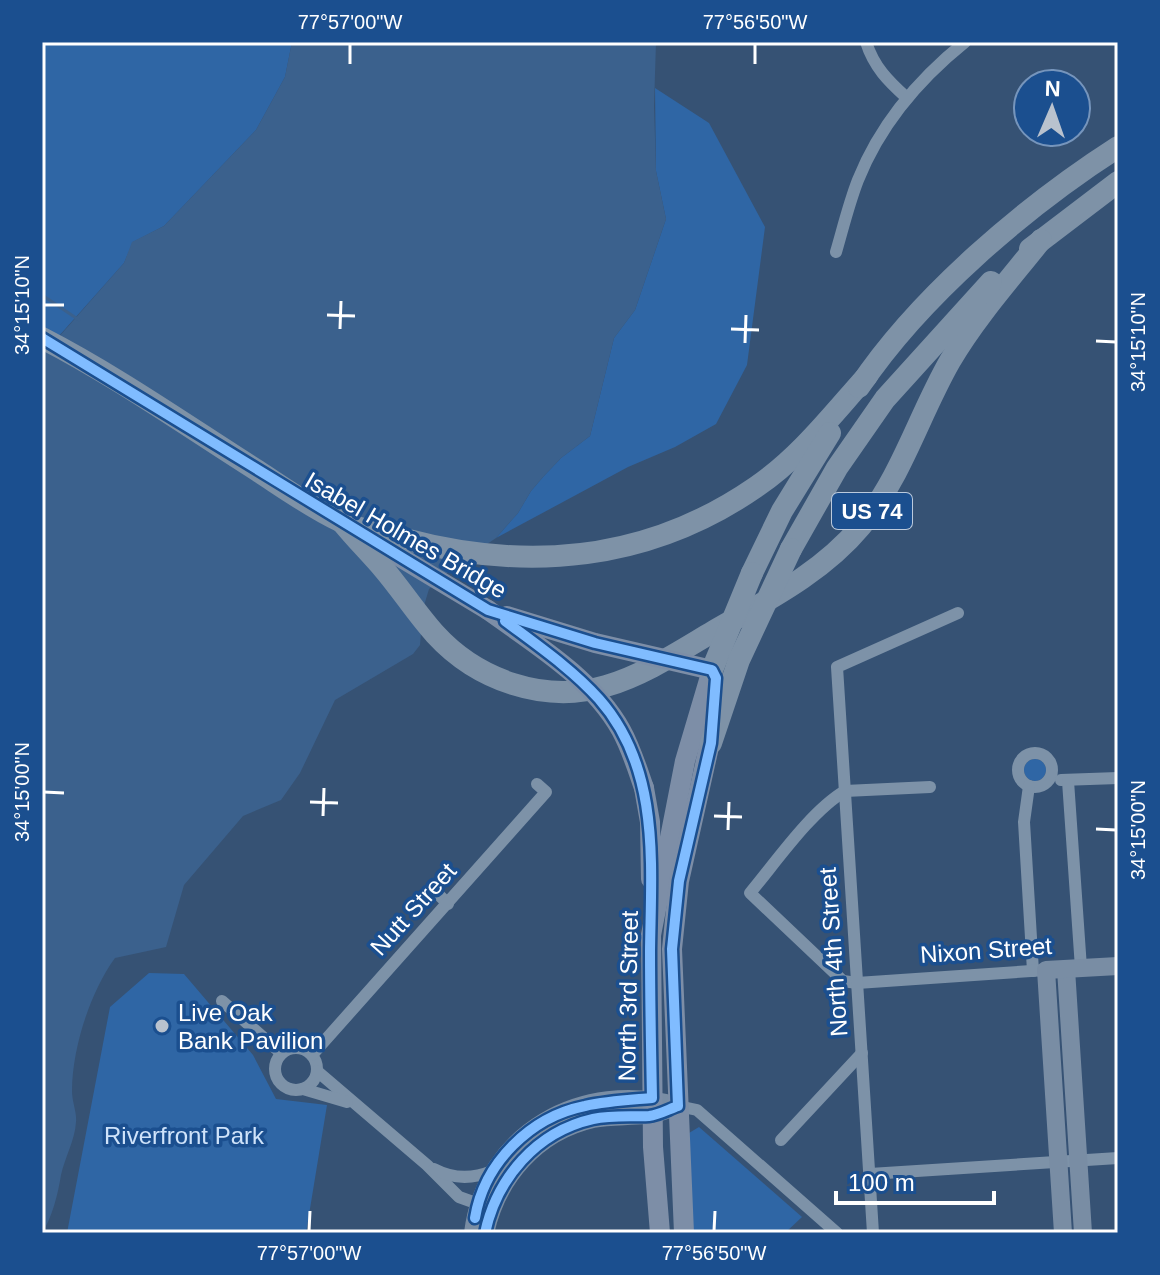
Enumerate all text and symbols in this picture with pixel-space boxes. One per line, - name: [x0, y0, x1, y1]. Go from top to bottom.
- text: 77°57'00"W: [298, 11, 402, 33]
- text: 77°56'50"W: [703, 11, 807, 33]
- north arrow: [1012, 68, 1092, 148]
- text: N: [1044, 76, 1061, 101]
- text: 34°15'10"N: [11, 255, 33, 355]
- text: 34°15'10"N: [1127, 292, 1149, 392]
- street label: Isabel Holmes Bridge: [300, 466, 512, 604]
- road number: US 74: [832, 493, 912, 529]
- text: 34°15'00"N: [11, 742, 33, 842]
- text: 34°15'00"N: [1127, 780, 1149, 880]
- street label: Nutt Street: [365, 857, 462, 961]
- street label: North 4th Street: [814, 866, 852, 1037]
- street label: North 3rd Street: [613, 910, 643, 1082]
- street label: Nixon Street: [919, 932, 1053, 968]
- place label: Live Oak Bank Pavilion: [178, 999, 323, 1054]
- marker: Live Oak Bank Pavilion: [153, 1017, 171, 1035]
- park label: Riverfront Park: [104, 1122, 265, 1149]
- scale bar: [836, 1155, 994, 1205]
- text: 100 m: [848, 1169, 915, 1196]
- text: 77°57'00"W: [257, 1242, 361, 1264]
- text: 77°56'50"W: [662, 1242, 766, 1264]

